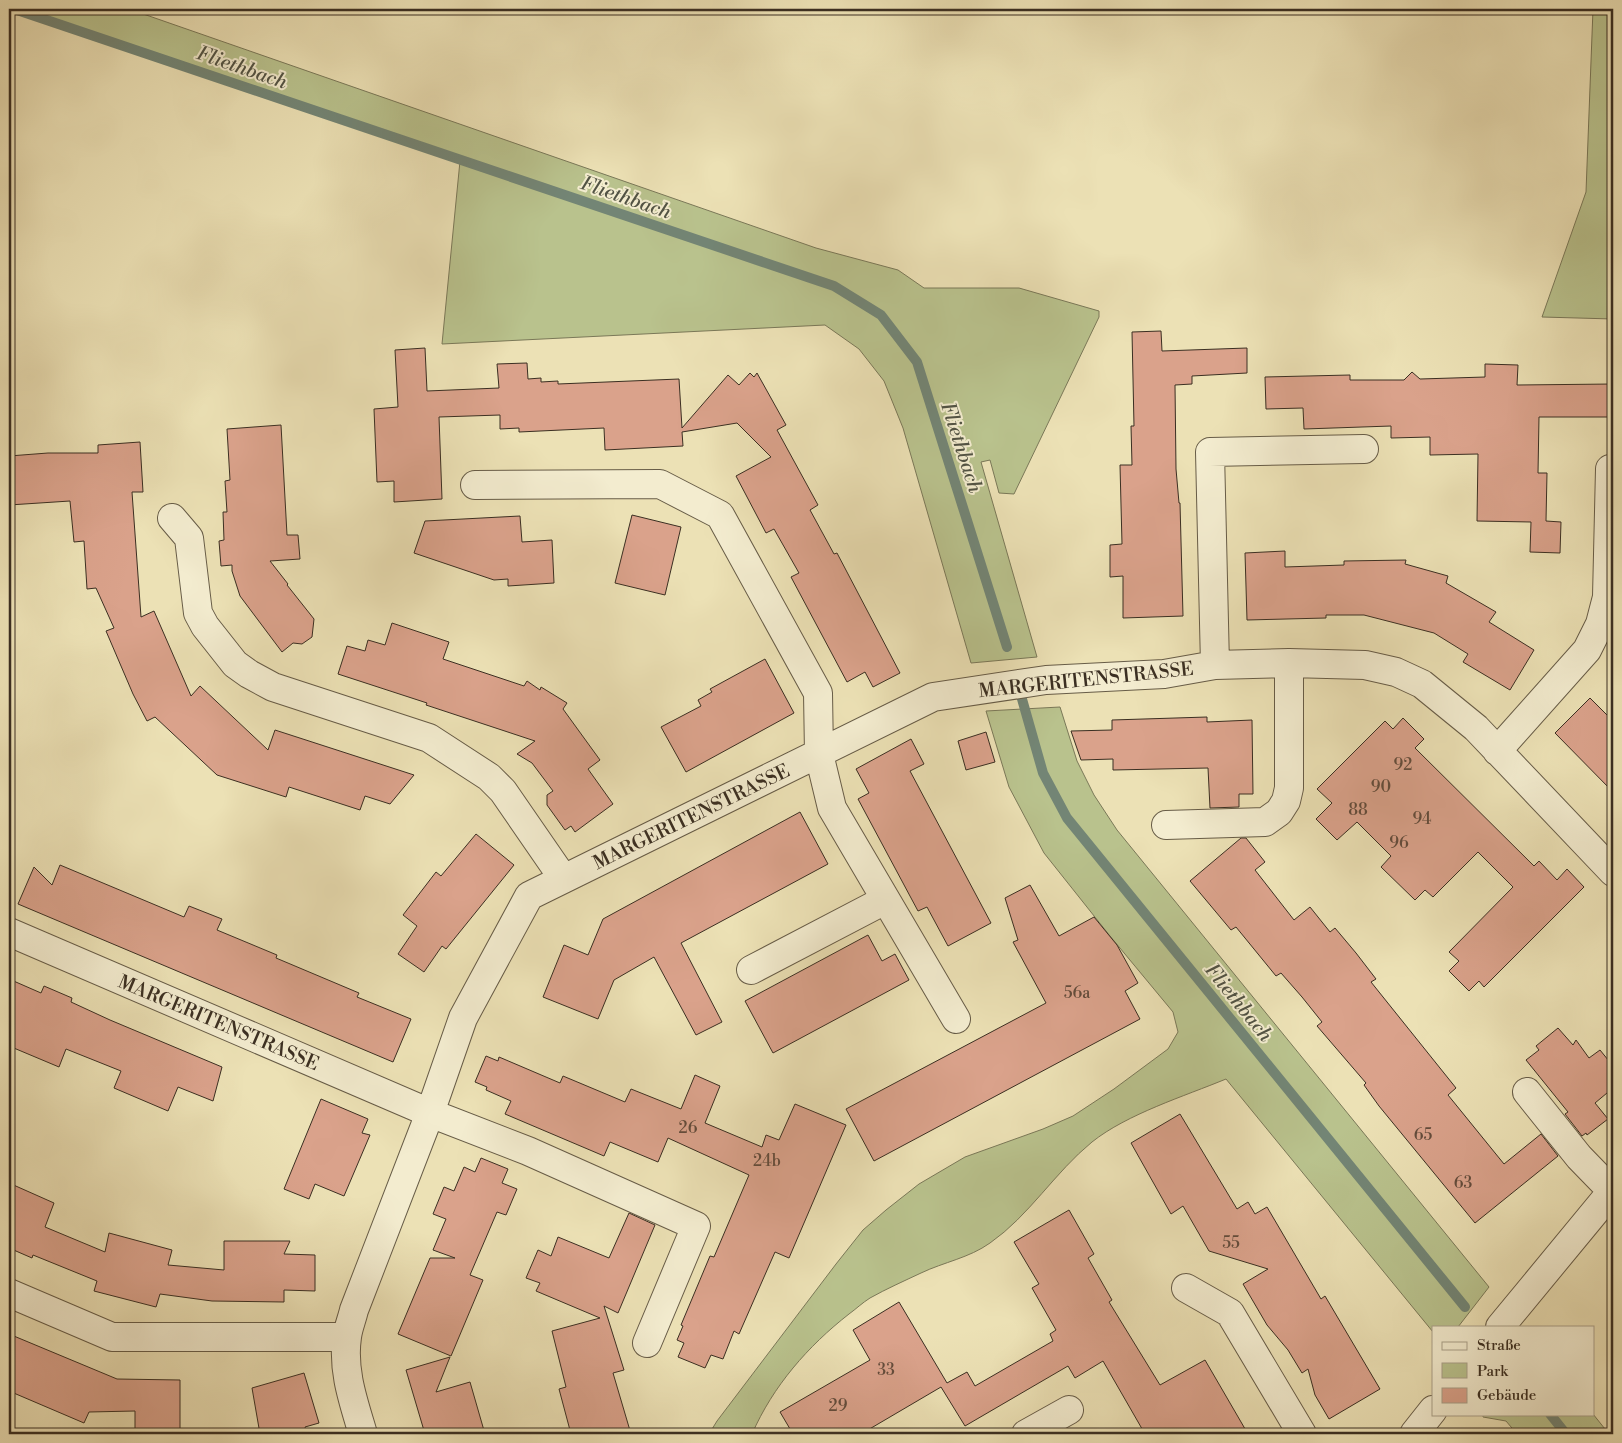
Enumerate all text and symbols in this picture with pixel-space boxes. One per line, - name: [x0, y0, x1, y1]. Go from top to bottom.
- water label: Fliethbach: [193, 41, 291, 96]
- water label: Fliethbach: [577, 171, 675, 226]
- water label: Fliethbach: [934, 399, 987, 497]
- street label: MARGERITENSTRASSE: [977, 657, 1195, 703]
- house number: 92: [1394, 755, 1412, 775]
- street label: MARGERITENSTRASSE: [589, 759, 794, 875]
- house number: 90: [1371, 777, 1391, 797]
- house number: 88: [1348, 800, 1368, 820]
- house number: 94: [1412, 809, 1432, 829]
- house number: 96: [1389, 833, 1409, 853]
- water label: Fliethbach: [1199, 959, 1278, 1048]
- street label: MARGERITENSTRASSE: [115, 970, 323, 1076]
- house number: 56a: [1064, 983, 1091, 1003]
- house number: 26: [679, 1118, 698, 1138]
- house number: 65: [1414, 1125, 1432, 1145]
- house number: 24b: [753, 1151, 781, 1171]
- house number: 63: [1454, 1173, 1472, 1193]
- house number: 55: [1222, 1233, 1240, 1253]
- legend: [1432, 1326, 1594, 1416]
- text: Straße: [1477, 1336, 1521, 1355]
- house number: 33: [877, 1360, 895, 1380]
- text: Park: [1477, 1362, 1509, 1381]
- text: Gebäude: [1477, 1386, 1536, 1405]
- house number: 29: [829, 1396, 848, 1416]

